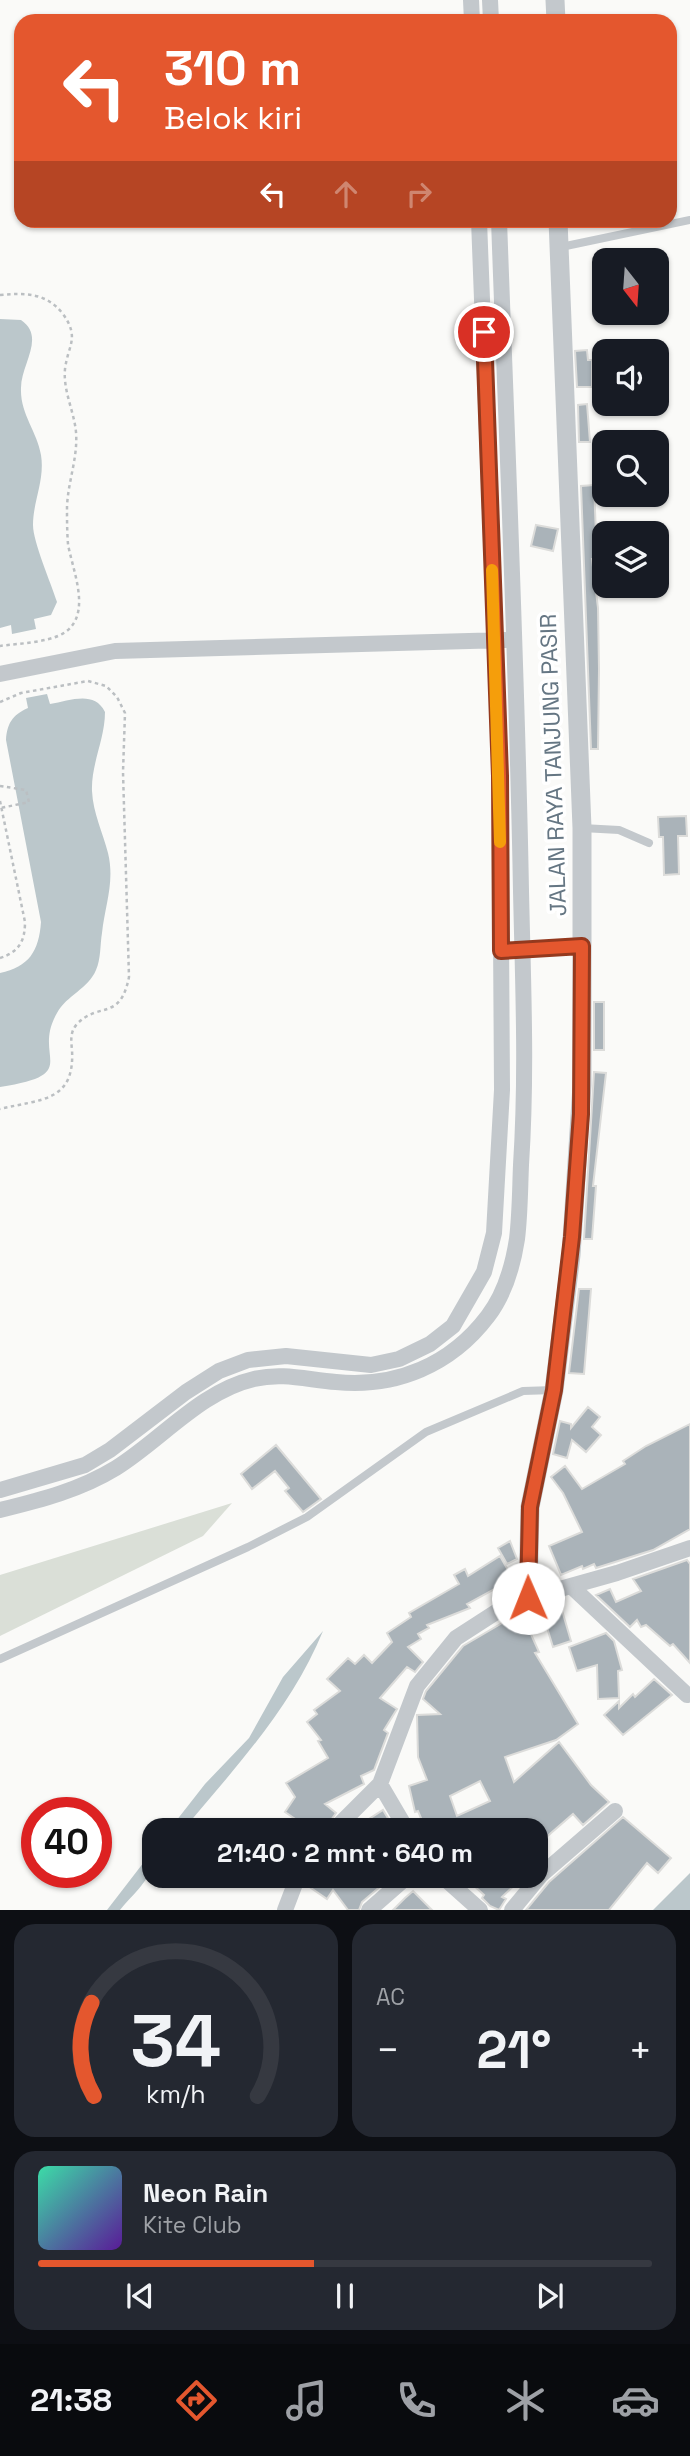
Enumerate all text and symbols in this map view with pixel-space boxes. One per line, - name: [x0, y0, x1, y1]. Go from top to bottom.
- text: 310 m: [164, 37, 301, 99]
- icon: left: [49, 42, 140, 133]
- text: Belok kiri: [164, 98, 302, 138]
- icon: left: [254, 175, 292, 213]
- icon: ahead: [327, 175, 365, 213]
- icon: right: [400, 175, 438, 213]
- north arrow: [592, 248, 668, 326]
- map controls: [592, 248, 669, 598]
- pin: [454, 302, 514, 362]
- icon: arrive: [465, 313, 503, 351]
- button: sound: [592, 339, 669, 416]
- button: search: [592, 430, 669, 507]
- button: layers: [592, 521, 669, 598]
- street label: JALAN RAYA TANJUNG PASIR: [533, 613, 573, 917]
- position arrow: [491, 1561, 565, 1635]
- speed limit sign: 40: [21, 1797, 112, 1888]
- text: 21:40 · 2 mnt · 640 m: [217, 1836, 473, 1870]
- text: AC: [376, 1982, 405, 2012]
- text: 34: [131, 1995, 221, 2088]
- text: 21°: [477, 2017, 551, 2083]
- text: −: [376, 2026, 400, 2074]
- text: +: [628, 2026, 652, 2074]
- text: km/h: [146, 2078, 206, 2110]
- text: Neon Rain: [143, 2176, 268, 2210]
- text: Kite Club: [143, 2210, 242, 2240]
- icon: previous: [121, 2277, 159, 2315]
- icon: pause: [326, 2277, 364, 2315]
- icon: next: [531, 2277, 569, 2315]
- icon: directions: [172, 2376, 221, 2425]
- icon: music: [282, 2376, 331, 2425]
- icon: phone: [392, 2376, 441, 2425]
- icon: climate: [501, 2376, 550, 2425]
- icon: car: [611, 2376, 660, 2425]
- text: 21:38: [30, 2380, 112, 2420]

